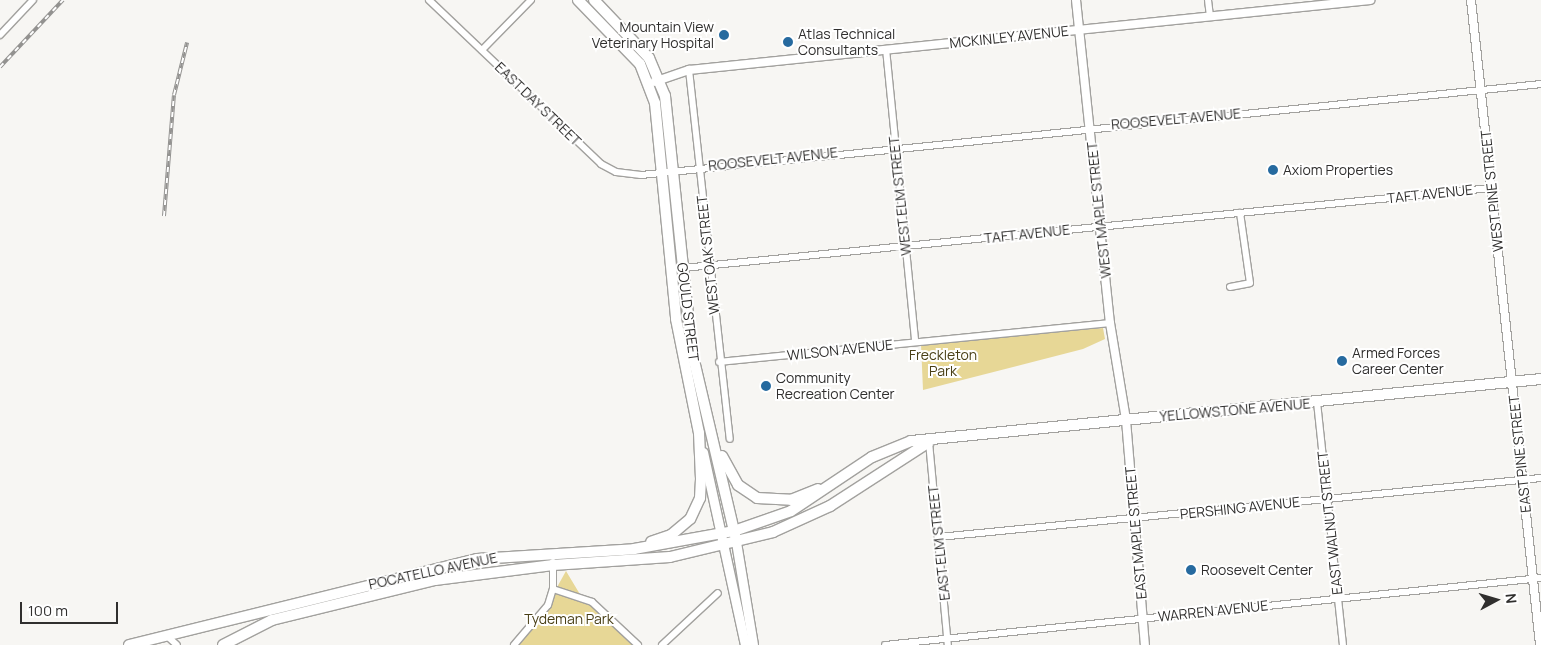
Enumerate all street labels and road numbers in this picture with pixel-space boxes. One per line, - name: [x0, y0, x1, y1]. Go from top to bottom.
- street label: MCKINLEY AVENUE: [948, 22, 1070, 52]
- street label: EAST DAY STREET: [491, 58, 585, 150]
- street label: ROOSEVELT AVENUE: [1110, 105, 1242, 133]
- street label: WEST PINE STREET: [1477, 129, 1507, 253]
- street label: WEST ELM STREET: [885, 135, 915, 257]
- street label: WEST MAPLE STREET: [1083, 141, 1115, 279]
- street label: ROOSEVELT AVENUE: [707, 144, 839, 174]
- street label: TAFT AVENUE: [1386, 181, 1474, 207]
- street label: WEST OAK STREET: [693, 194, 723, 316]
- street label: TAFT AVENUE: [983, 221, 1071, 247]
- street label: GOULD STREET: [674, 262, 702, 362]
- street label: WILSON AVENUE: [786, 336, 894, 364]
- street label: EAST PINE STREET: [1505, 394, 1535, 514]
- street label: YELLOWSTONE AVENUE: [1159, 395, 1311, 425]
- street label: EAST WALNUT STREET: [1314, 450, 1346, 596]
- street label: EAST MAPLE STREET: [1122, 466, 1150, 600]
- street label: EAST ELM STREET: [925, 484, 953, 602]
- street label: PERSHING AVENUE: [1179, 493, 1301, 523]
- street label: POCATELLO AVENUE: [367, 549, 499, 593]
- street label: WARREN AVENUE: [1157, 597, 1269, 625]

